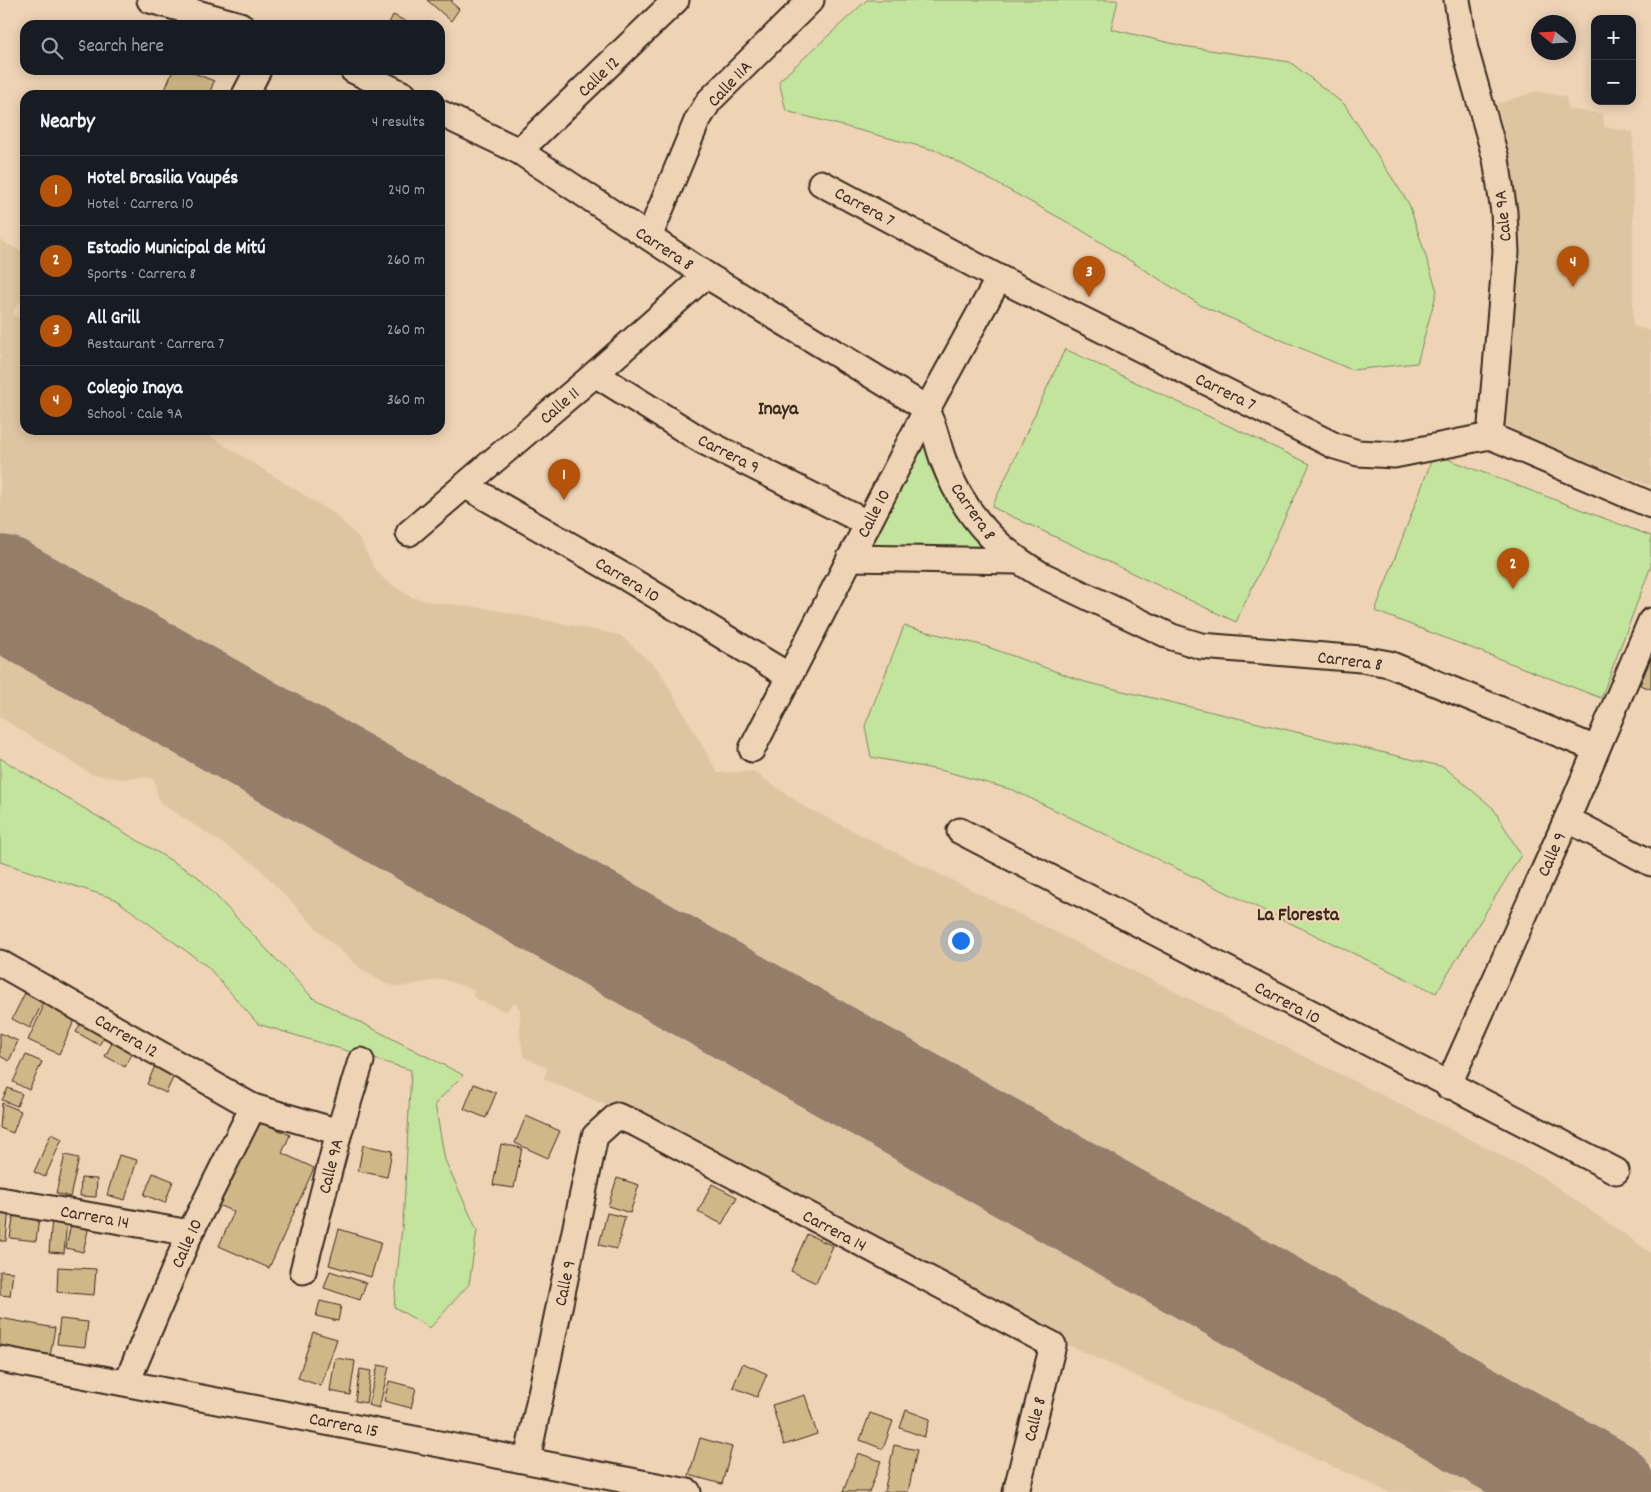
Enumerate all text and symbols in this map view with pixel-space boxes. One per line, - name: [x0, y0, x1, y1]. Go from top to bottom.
- north arrow: [1531, 15, 1576, 60]
- map controls: [1591, 15, 1636, 105]
- button: +: [1591, 15, 1636, 60]
- search box: [20, 20, 445, 75]
- icon: search: [38, 34, 66, 62]
- text: Search here: [78, 34, 164, 61]
- street label: Calle 12: [573, 52, 626, 104]
- street label: Calle 11A: [703, 56, 759, 114]
- button: −: [1591, 60, 1636, 105]
- text: Nearby: [40, 108, 95, 138]
- text: 4 results: [372, 111, 425, 134]
- text: Hotel Brasilia Vaupés: [87, 166, 238, 193]
- text: 1: [54, 179, 58, 202]
- text: 240 m: [388, 179, 425, 202]
- street label: Carrera 7: [829, 182, 898, 234]
- street label: Cale 9A: [1489, 189, 1520, 243]
- text: Hotel · Carrera 10: [87, 193, 194, 216]
- street label: Carrera 8: [630, 222, 698, 278]
- text: Estadio Municipal de Mitú: [87, 236, 265, 263]
- pin: 4: [1557, 246, 1589, 287]
- text: 2: [53, 249, 60, 272]
- text: 260 m: [387, 249, 425, 272]
- pin: 3: [1073, 256, 1105, 297]
- text: Sports · Carrera 8: [87, 263, 196, 286]
- text: All Grill: [87, 306, 140, 333]
- text: 3: [52, 319, 60, 342]
- text: 260 m: [387, 319, 425, 342]
- text: Restaurant · Carrera 7: [87, 333, 224, 356]
- street label: Carrera 7: [1190, 368, 1260, 419]
- text: Colegio Inaya: [87, 376, 183, 403]
- street label: Calle 11: [535, 382, 586, 431]
- text: 4: [53, 389, 59, 412]
- text: 360 m: [387, 389, 425, 412]
- district label: Inaya: [758, 397, 799, 424]
- text: School · Cale 9A: [87, 403, 183, 426]
- street label: Carrera 9: [693, 429, 763, 481]
- pin: 1: [548, 459, 580, 500]
- street label: Carrera 8: [943, 479, 1001, 546]
- street label: Calle 10: [852, 485, 898, 543]
- pin: 2: [1497, 548, 1529, 589]
- street label: Carrera 10: [590, 552, 664, 610]
- street label: Carrera 8: [1316, 646, 1384, 679]
- street label: Calle 9: [1532, 829, 1574, 881]
- district label: La Floresta: [1257, 903, 1340, 930]
- your location: [948, 928, 974, 954]
- street label: Carrera 10: [1249, 976, 1324, 1032]
- street label: Carrera 12: [89, 1009, 162, 1065]
- street label: Calle 9A: [314, 1136, 351, 1197]
- street label: Carrera 14: [58, 1200, 131, 1237]
- street label: Carrera 14: [797, 1205, 870, 1260]
- street label: Calle 10: [166, 1215, 210, 1273]
- street label: Calle 9: [549, 1258, 583, 1309]
- street label: Calle 8: [1019, 1395, 1054, 1445]
- street label: Carrera 15: [307, 1407, 380, 1445]

